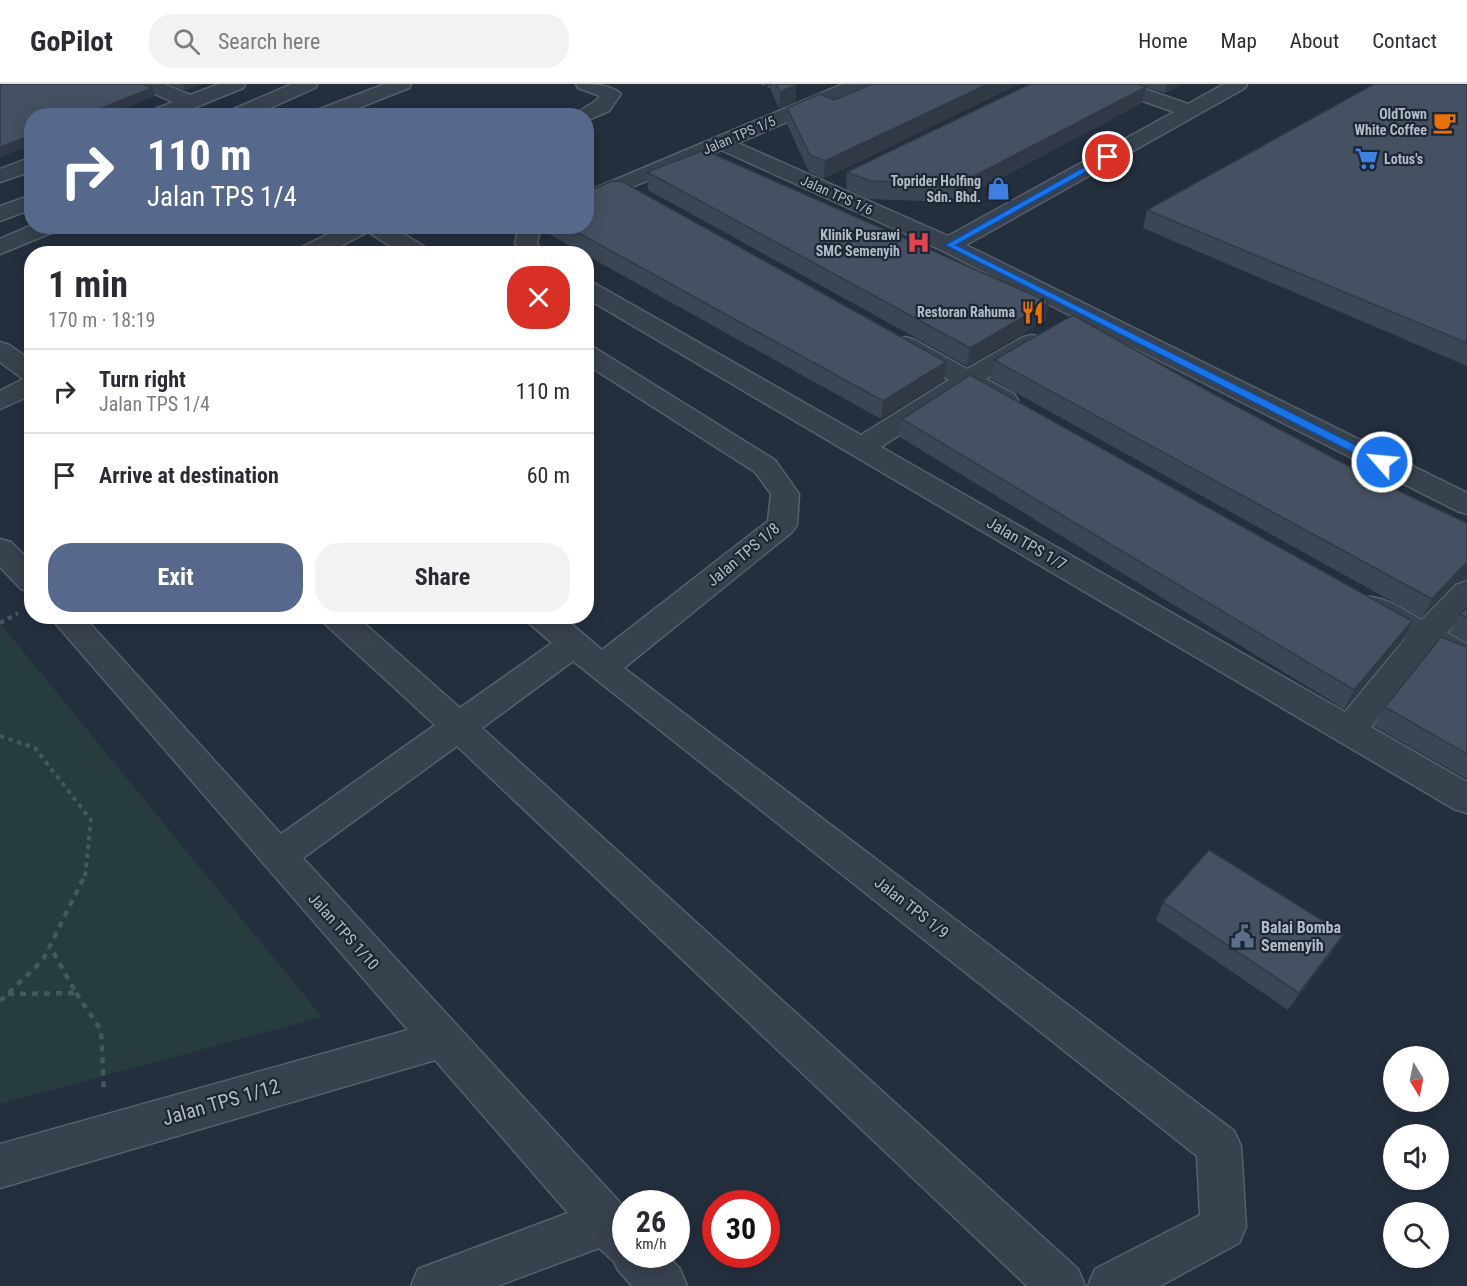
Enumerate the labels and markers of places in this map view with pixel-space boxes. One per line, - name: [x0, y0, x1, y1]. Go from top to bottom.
- place label: OldTown White Coffee: [1355, 106, 1427, 138]
- cafe icon: OldTown White Coffee: [1432, 109, 1458, 135]
- pin: [1082, 131, 1133, 182]
- supermarket icon: Lotus's: [1353, 146, 1379, 172]
- place label: Lotus's: [1384, 151, 1423, 167]
- place label: Toprider Holfing Sdn. Bhd.: [891, 173, 981, 205]
- shop icon: Toprider Holfing Sdn. Bhd.: [986, 176, 1012, 202]
- place label: Klinik Pusrawi SMC Semenyih: [816, 227, 900, 259]
- hospital icon: Klinik Pusrawi SMC Semenyih: [905, 230, 931, 256]
- restaurant icon: Restoran Rahuma: [1020, 299, 1046, 325]
- place label: Restoran Rahuma: [917, 304, 1015, 320]
- place label: Balai Bomba Semenyih: [1261, 918, 1342, 955]
- public building icon: Balai Bomba Semenyih: [1230, 923, 1256, 949]

